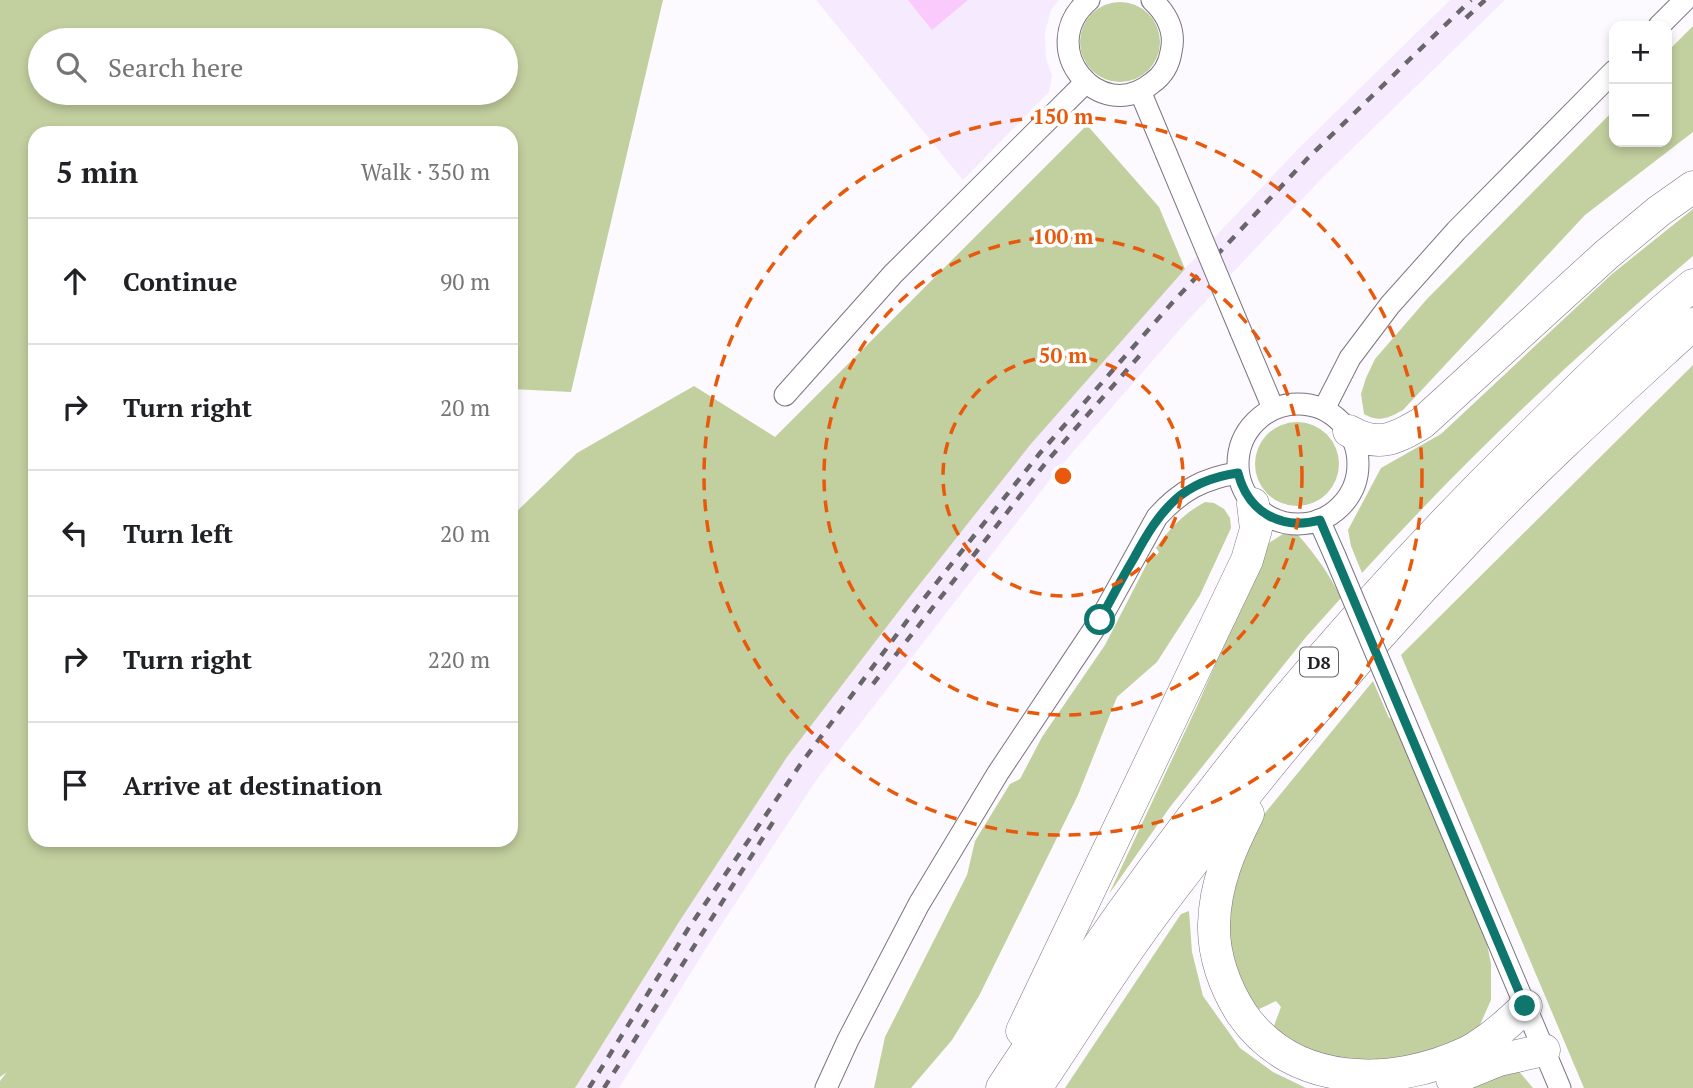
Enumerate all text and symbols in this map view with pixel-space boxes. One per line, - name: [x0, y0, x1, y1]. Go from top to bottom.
- map controls: [1609, 21, 1672, 147]
- button: +: [1609, 21, 1672, 84]
- search box: [28, 28, 518, 105]
- icon: search: [52, 48, 90, 86]
- text: Search here: [108, 50, 243, 84]
- button: −: [1609, 84, 1672, 147]
- text: 150 m: [1033, 102, 1094, 130]
- text: 5 min: [56, 152, 138, 192]
- text: Walk · 350 m: [361, 156, 490, 187]
- text: 100 m: [1033, 222, 1094, 250]
- icon: ahead: [56, 262, 94, 300]
- text: Continue: [123, 264, 237, 298]
- text: 90 m: [440, 266, 490, 297]
- text: 50 m: [1039, 341, 1088, 369]
- icon: right: [56, 388, 94, 426]
- text: Turn right: [123, 390, 252, 424]
- text: 20 m: [440, 392, 490, 423]
- centre of rings: [1051, 464, 1075, 488]
- icon: left: [56, 514, 94, 552]
- text: Turn left: [123, 516, 233, 550]
- text: 20 m: [440, 518, 490, 549]
- route start: [1084, 604, 1115, 635]
- icon: right: [56, 640, 94, 678]
- text: Turn right: [123, 642, 252, 676]
- text: 220 m: [428, 644, 490, 675]
- road number: D8: [1300, 648, 1338, 676]
- icon: arrive: [56, 766, 94, 804]
- text: Arrive at destination: [123, 768, 382, 802]
- route end: [1509, 990, 1540, 1021]

